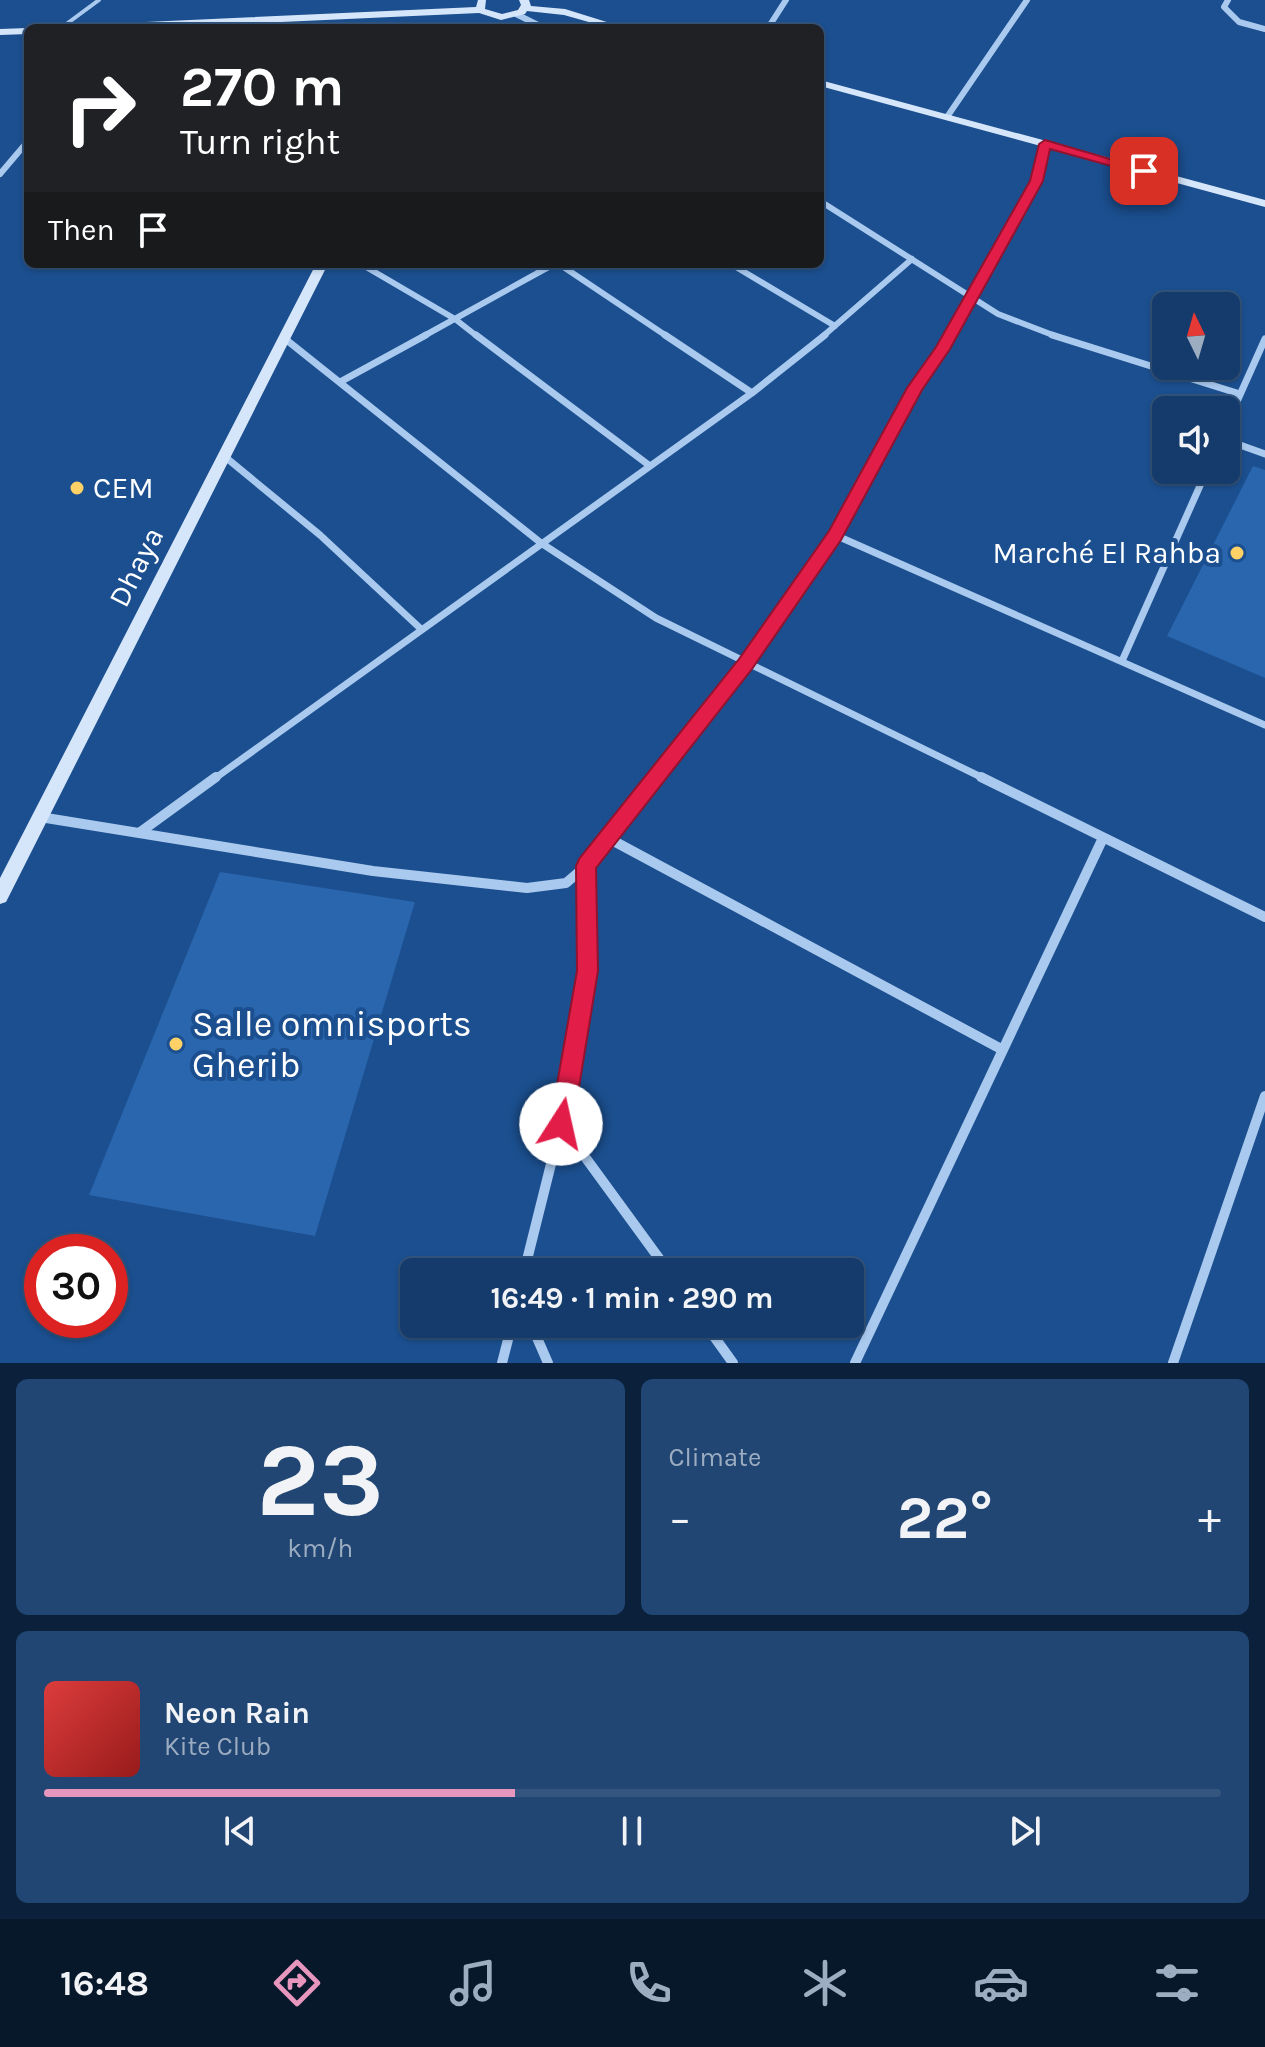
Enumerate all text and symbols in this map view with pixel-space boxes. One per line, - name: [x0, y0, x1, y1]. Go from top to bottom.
- text: 270 m: [180, 54, 344, 119]
- icon: right: [48, 56, 152, 160]
- text: Turn right: [180, 121, 340, 163]
- pin: [1110, 137, 1178, 205]
- icon: arrive: [1122, 149, 1166, 193]
- icon: arrive: [131, 208, 175, 252]
- text: Then: [48, 212, 115, 248]
- north arrow: [1152, 292, 1240, 380]
- map controls: [1152, 292, 1240, 484]
- button: sound: [1152, 396, 1240, 484]
- place label: CEM: [93, 470, 154, 506]
- marker: CEM: [68, 479, 86, 497]
- street label: Dhaya: [101, 521, 171, 613]
- place label: Marché El Rahba: [992, 535, 1221, 571]
- marker: Marché El Rahba: [1228, 544, 1246, 562]
- place label: Salle omnisports Gherib: [192, 1003, 472, 1086]
- marker: Salle omnisports Gherib: [167, 1035, 185, 1053]
- position arrow: [519, 1082, 603, 1166]
- speed limit sign: 30: [24, 1234, 128, 1338]
- text: 16:49 · 1 min · 290 m: [490, 1280, 774, 1316]
- text: 23: [256, 1420, 384, 1541]
- text: Climate: [669, 1442, 761, 1473]
- text: 22°: [897, 1483, 993, 1553]
- text: −: [669, 1493, 692, 1544]
- text: +: [1198, 1493, 1221, 1544]
- text: km/h: [287, 1533, 353, 1564]
- text: Neon Rain: [164, 1695, 310, 1731]
- text: Kite Club: [164, 1731, 271, 1762]
- icon: previous: [218, 1809, 262, 1853]
- icon: pause: [610, 1809, 654, 1853]
- icon: next: [1003, 1809, 1047, 1853]
- icon: directions: [269, 1955, 325, 2011]
- icon: music: [445, 1955, 501, 2011]
- icon: phone: [621, 1955, 677, 2011]
- icon: climate: [797, 1955, 853, 2011]
- icon: car: [973, 1955, 1029, 2011]
- icon: filters: [1149, 1955, 1205, 2011]
- text: 16:48: [60, 1962, 149, 2004]

